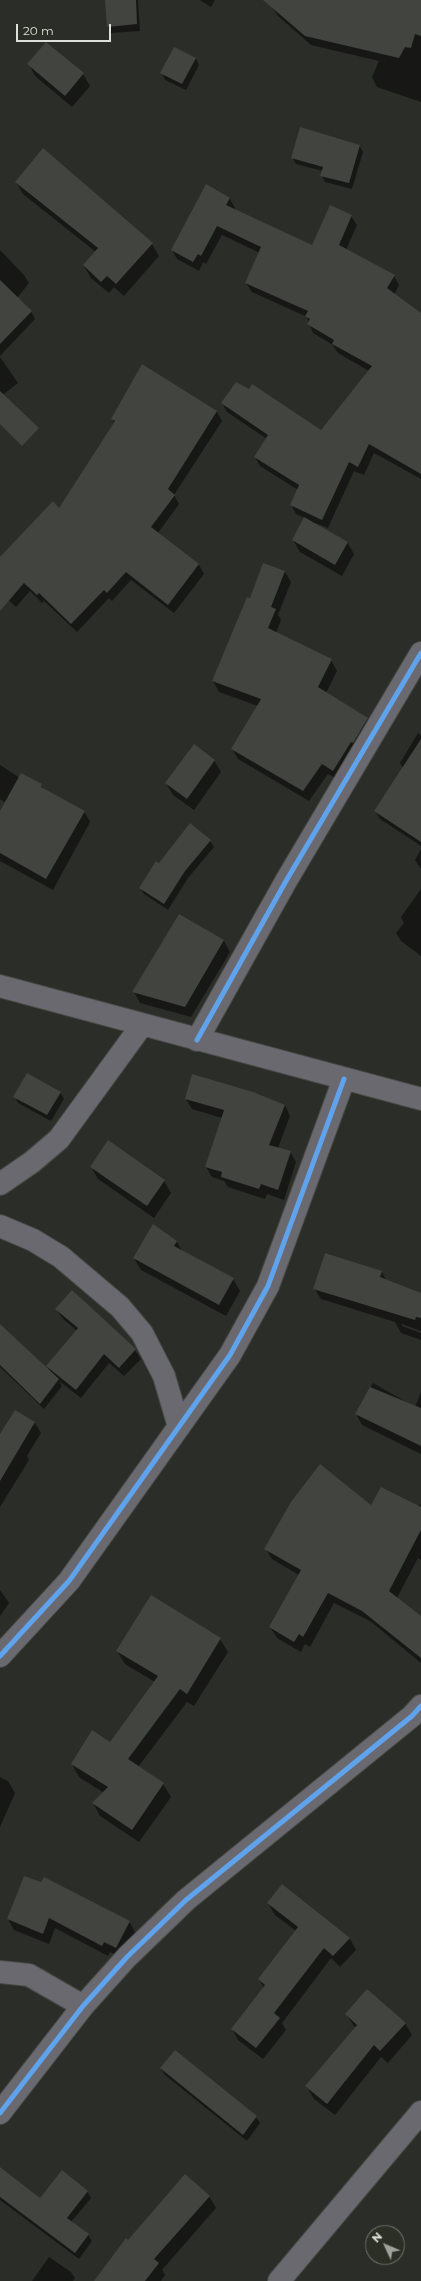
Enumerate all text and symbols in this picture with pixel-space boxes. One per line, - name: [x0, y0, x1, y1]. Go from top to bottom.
- scale bar: [18, 16, 113, 42]
- text: 20 m: [23, 23, 54, 38]
- north arrow: [365, 2225, 405, 2265]
- text: N: [369, 2229, 385, 2245]

